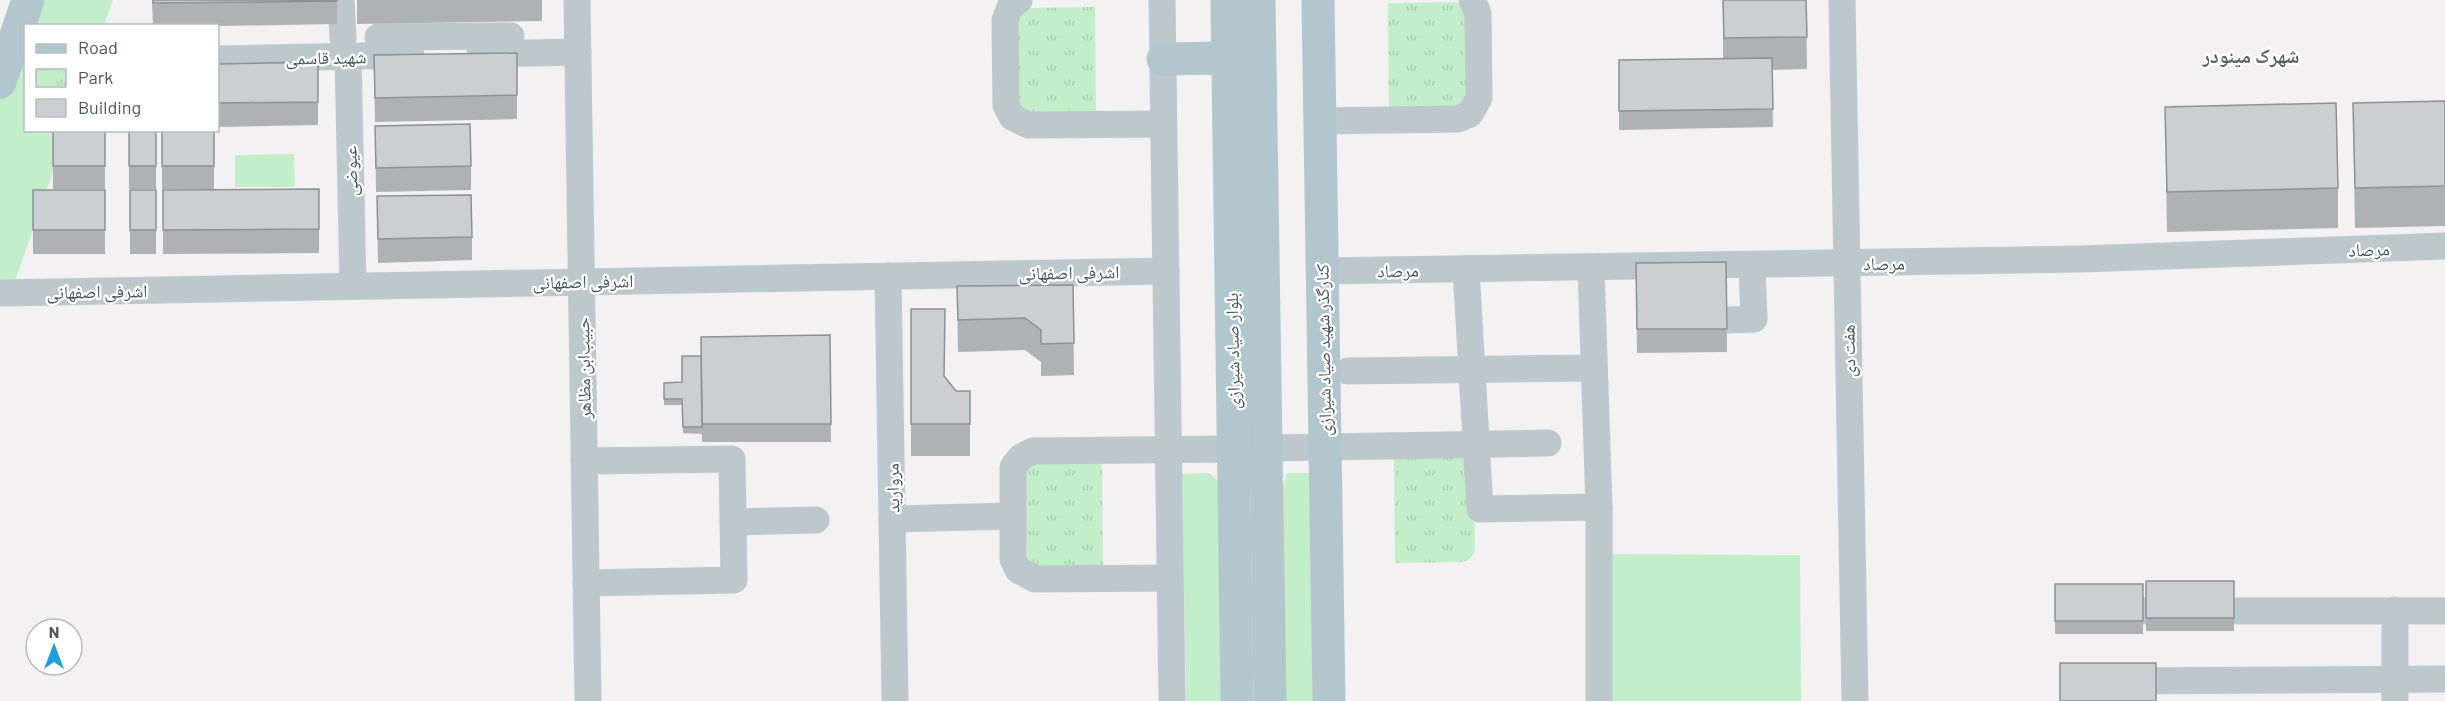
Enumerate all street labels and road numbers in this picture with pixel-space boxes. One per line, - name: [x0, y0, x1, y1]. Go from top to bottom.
- street label: شهید قاسمی: [285, 45, 367, 70]
- street label: عیوضی: [339, 146, 362, 196]
- street label: مرصاد: [2348, 237, 2390, 261]
- street label: مرصاد: [1863, 252, 1905, 274]
- street label: مرصاد: [1377, 259, 1419, 281]
- street label: اشرفی اصفهانی: [1018, 260, 1120, 285]
- street label: کنارگذر شهید صیاد شیرازی: [1310, 263, 1337, 436]
- street label: اشرفی اصفهانی: [532, 269, 634, 294]
- street label: اشرفی اصفهانی: [46, 279, 148, 304]
- street label: بلوار صیاد شیرازی: [1220, 292, 1245, 410]
- street label: حبیب‌ابن مظاهر: [571, 317, 596, 420]
- street label: هفت دی: [1837, 324, 1860, 378]
- street label: مروارید: [881, 463, 904, 513]

